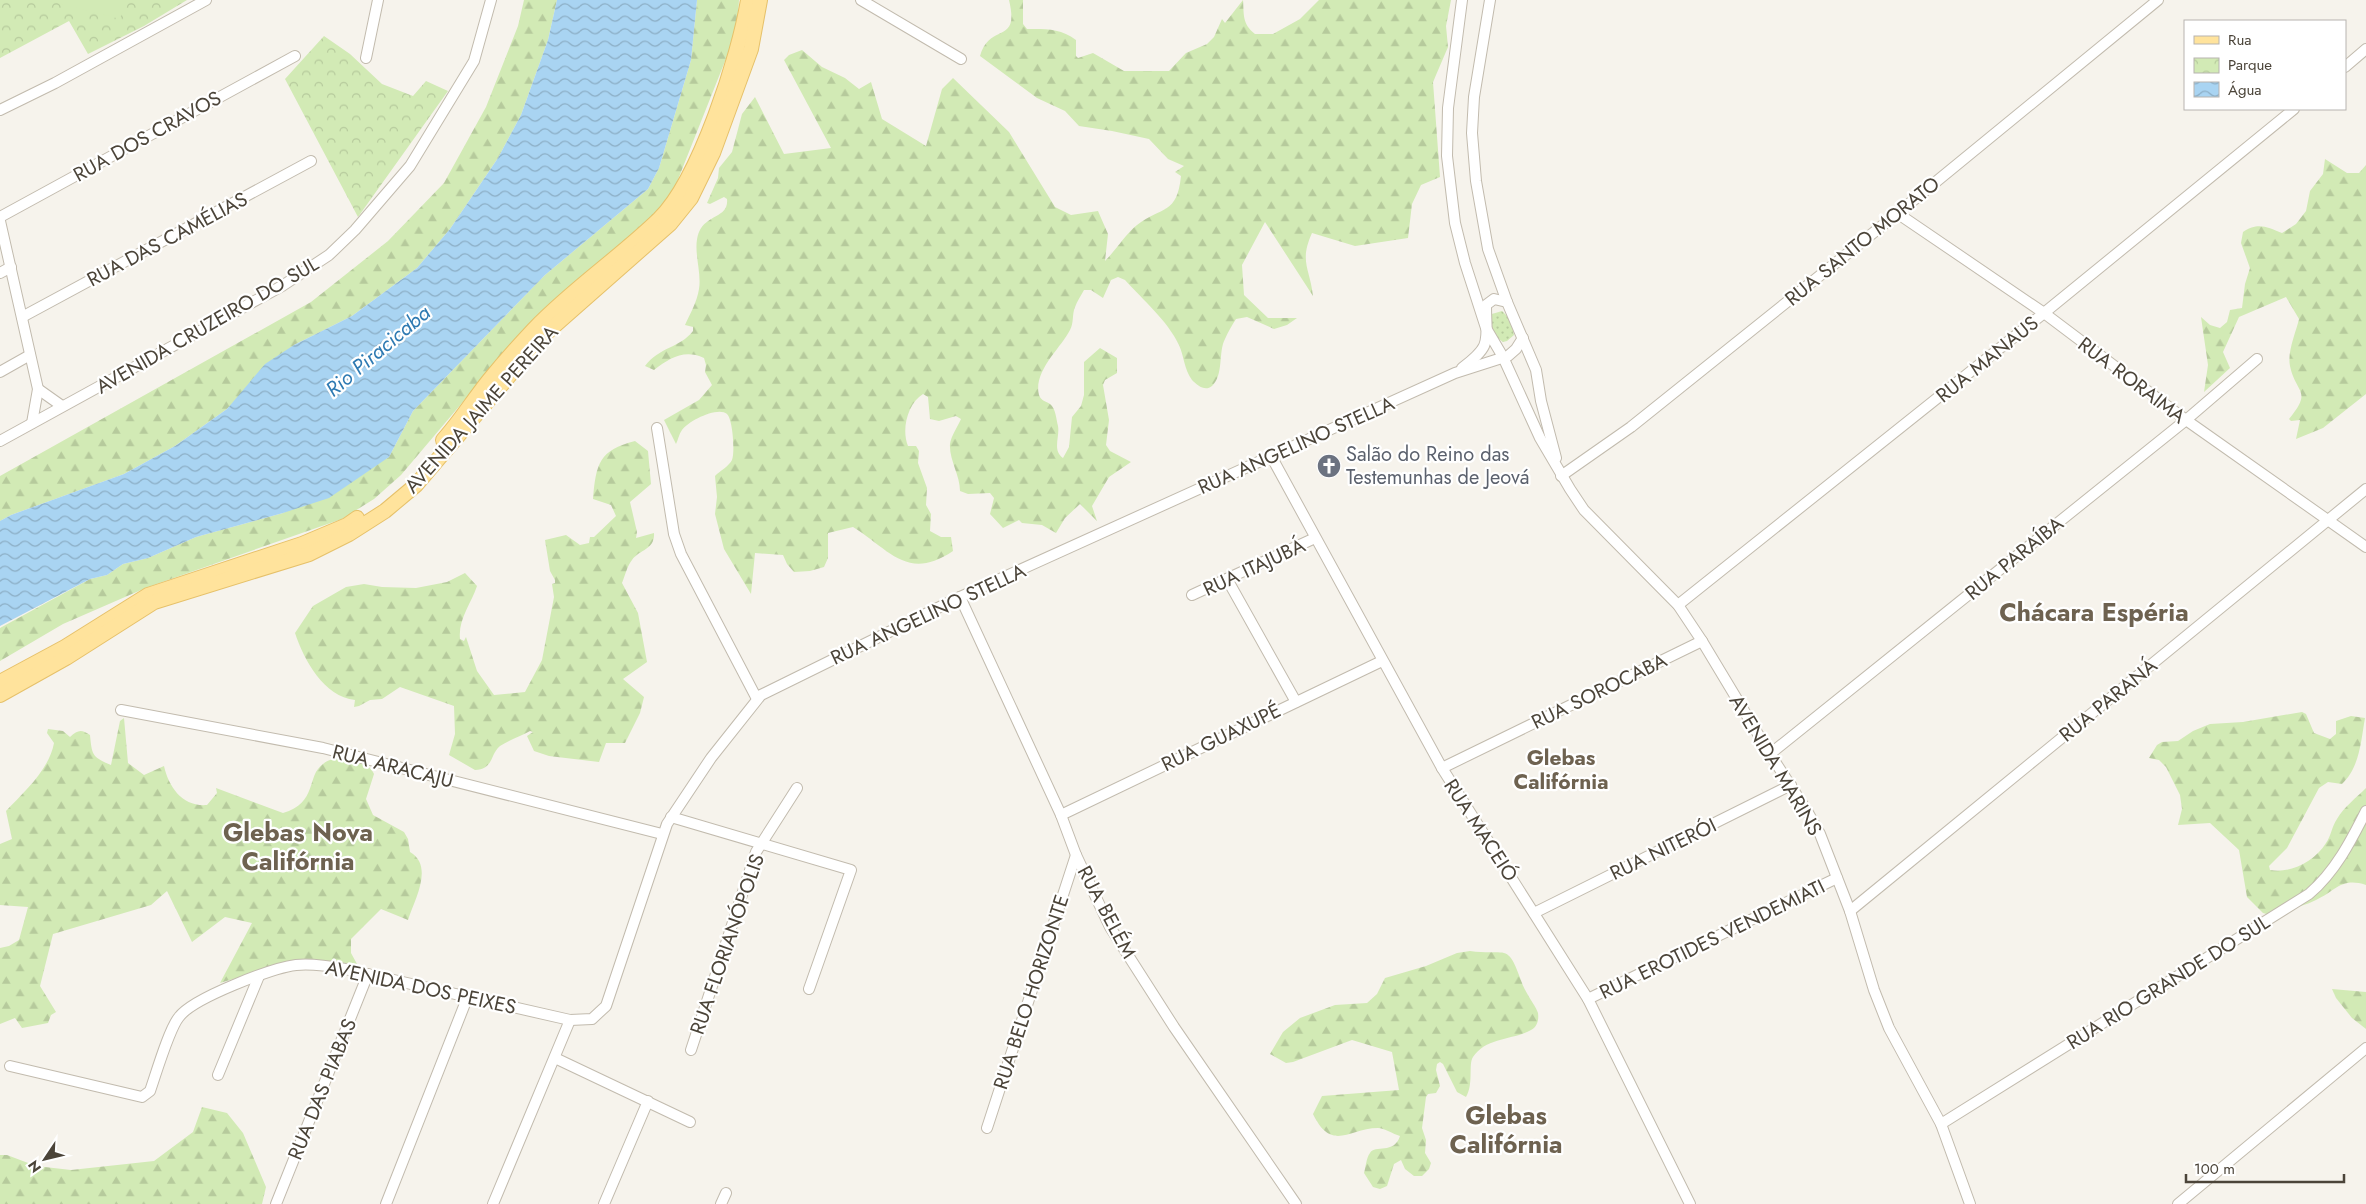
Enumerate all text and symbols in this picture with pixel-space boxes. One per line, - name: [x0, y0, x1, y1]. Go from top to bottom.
- legend: [2184, 20, 2346, 110]
- text: Rua: [2228, 29, 2252, 51]
- text: Parque: [2228, 54, 2272, 76]
- text: Água: [2228, 79, 2262, 101]
- street label: RUA DOS CRAVOS: [68, 84, 226, 189]
- street label: RUA SANTO MORATO: [1779, 170, 1946, 313]
- street label: RUA DAS CAMÉLIAS: [82, 185, 253, 294]
- street label: AVENIDA CRUZEIRO DO SUL: [90, 250, 324, 401]
- water label: Rio Piracicaba: [319, 298, 437, 404]
- street label: RUA MANAUS: [1930, 309, 2045, 410]
- street label: AVENIDA JAIME PEREIRA: [398, 318, 565, 500]
- street label: RUA RORAIMA: [2072, 330, 2192, 431]
- street label: RUA ANGELINO STELLA: [1193, 389, 1400, 502]
- place label: Salão do Reino das Testemunhas de Jeová: [1346, 440, 1529, 492]
- church icon: Salão do Reino das Testemunhas de Jeová: [1316, 453, 1342, 479]
- street label: RUA PARAÍBA: [1959, 509, 2070, 607]
- street label: RUA ITAJUBÁ: [1198, 531, 1311, 604]
- street label: RUA ANGELINO STELLA: [826, 556, 1031, 672]
- district label: Chácara Espéria: [1999, 594, 2189, 630]
- street label: RUA SOROCABA: [1527, 646, 1673, 737]
- street label: RUA PARANÁ: [2053, 651, 2164, 749]
- street label: AVENIDA MARINS: [1722, 689, 1829, 841]
- street label: RUA GUAXUPÉ: [1157, 696, 1286, 779]
- street label: RUA ARACAJU: [329, 737, 456, 796]
- district label: Glebas Califórnia: [1514, 743, 1608, 797]
- street label: RUA MACEIÓ: [1437, 773, 1525, 887]
- street label: RUA NITERÓI: [1605, 811, 1721, 888]
- district label: Glebas Nova Califórnia: [223, 814, 373, 879]
- street label: RUA FLORIANÓPOLIS: [683, 850, 772, 1038]
- street label: RUA BELÉM: [1070, 861, 1143, 964]
- street label: RUA EROTIDES VENDEMIATI: [1595, 872, 1830, 1007]
- street label: RUA BELO HORIZONTE: [986, 891, 1077, 1093]
- street label: RUA RIO GRANDE DO SUL: [2061, 908, 2275, 1057]
- street label: AVENIDA DOS PEIXES: [323, 953, 519, 1022]
- street label: RUA DAS PIABAS: [281, 1014, 364, 1164]
- district label: Glebas Califórnia: [1449, 1097, 1563, 1162]
- north arrow: [20, 1134, 70, 1184]
- scale bar: [2186, 1152, 2344, 1184]
- text: N: [23, 1156, 46, 1177]
- text: 100 m: [2194, 1158, 2235, 1180]

